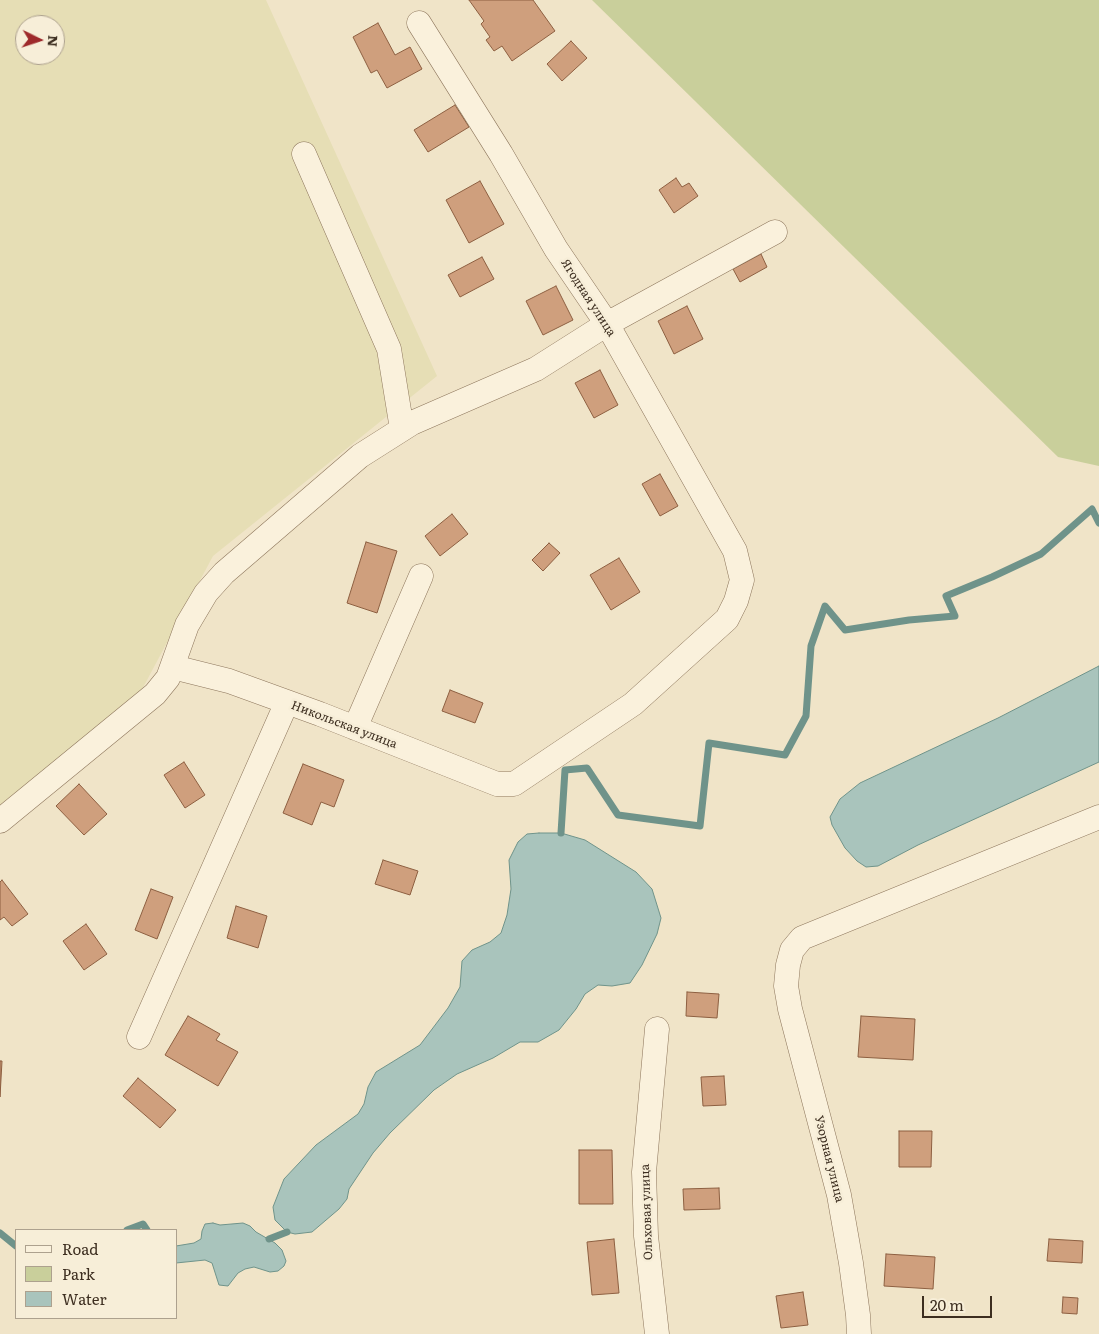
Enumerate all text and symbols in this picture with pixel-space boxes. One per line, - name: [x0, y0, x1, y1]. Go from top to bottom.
- north arrow: [15, 15, 65, 65]
- text: N: [44, 34, 64, 48]
- street label: Ягодная улица: [558, 257, 618, 339]
- street label: Никольская улица: [289, 698, 399, 752]
- street label: Узорная улица: [811, 1114, 847, 1204]
- street label: Ольховая улица: [638, 1164, 656, 1260]
- legend: [15, 1229, 178, 1319]
- text: Road: [62, 1237, 98, 1260]
- text: Park: [62, 1262, 95, 1285]
- scale bar: [924, 1286, 994, 1318]
- text: Water: [62, 1287, 107, 1310]
- text: 20 m: [930, 1293, 964, 1316]

